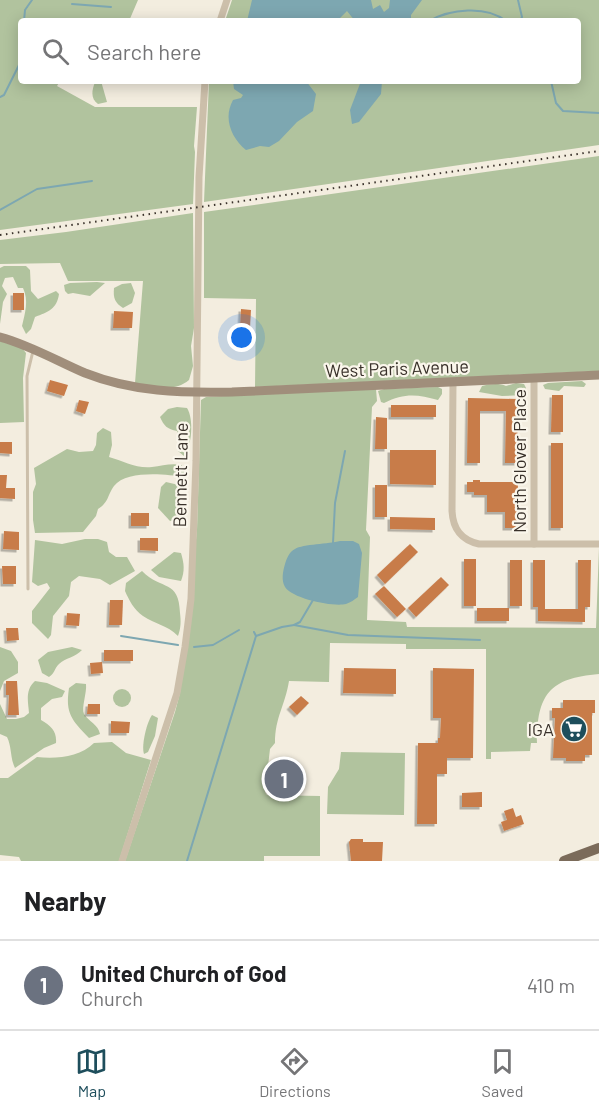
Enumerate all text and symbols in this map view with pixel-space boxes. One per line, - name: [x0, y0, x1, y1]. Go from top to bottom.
- search box: [18, 18, 581, 84]
- icon: search: [39, 35, 72, 68]
- text: Search here: [87, 38, 201, 64]
- your location: [227, 323, 256, 352]
- street label: West Paris Avenue: [325, 355, 469, 381]
- street label: North Glover Place: [508, 389, 530, 533]
- street label: Bennett Lane: [168, 422, 192, 528]
- supermarket icon: IGA: [559, 714, 589, 744]
- place label: IGA: [527, 718, 554, 740]
- pin: 1: [264, 756, 304, 802]
- text: Nearby: [24, 885, 106, 916]
- text: United Church of God: [81, 960, 286, 986]
- text: 1: [40, 973, 47, 997]
- text: 410 m: [527, 973, 575, 997]
- text: Church: [81, 986, 143, 1010]
- tab: Map: [75, 1045, 108, 1100]
- tab: Directions: [259, 1045, 331, 1100]
- tab: Saved: [482, 1045, 524, 1100]

